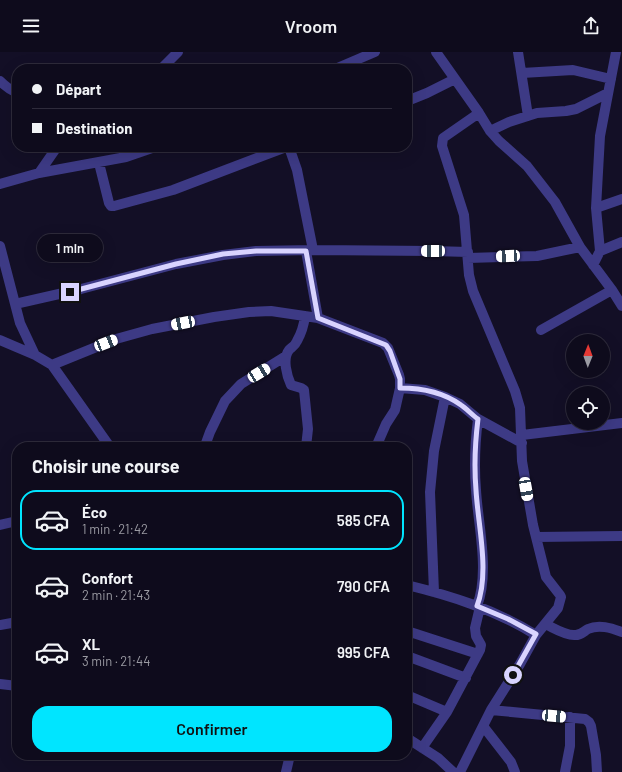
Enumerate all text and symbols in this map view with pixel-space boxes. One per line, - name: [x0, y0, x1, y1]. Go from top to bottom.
- icon: menu: [20, 15, 42, 37]
- text: Vroom: [285, 15, 337, 37]
- icon: share: [580, 15, 602, 37]
- text: Départ: [56, 80, 101, 98]
- text: Destination: [56, 119, 132, 137]
- callout: 1 min: [37, 234, 103, 262]
- text: 1 min: [56, 240, 84, 256]
- car: [421, 245, 445, 257]
- car: [496, 249, 520, 263]
- route end: [61, 283, 79, 301]
- car: [170, 315, 196, 331]
- car: [93, 333, 119, 353]
- north arrow: [566, 334, 610, 378]
- map controls: [566, 334, 610, 430]
- car: [246, 362, 272, 384]
- button: locate: [566, 386, 610, 430]
- text: Choisir une course: [32, 455, 180, 477]
- car: [518, 476, 534, 502]
- icon: car: [34, 502, 70, 538]
- text: Éco: [82, 503, 107, 521]
- text: 585 CFA: [337, 511, 390, 529]
- text: 1 min · 21:42: [82, 521, 148, 537]
- icon: car: [34, 568, 70, 604]
- text: Confort: [82, 569, 133, 587]
- text: 790 CFA: [337, 577, 390, 595]
- text: 2 min · 21:43: [82, 587, 150, 603]
- icon: car: [34, 634, 70, 670]
- text: XL: [82, 635, 100, 653]
- text: 995 CFA: [337, 643, 390, 661]
- text: 3 min · 21:44: [82, 653, 150, 669]
- route start: [504, 666, 522, 684]
- button: Confirmer: [32, 706, 392, 752]
- car: [542, 709, 566, 723]

